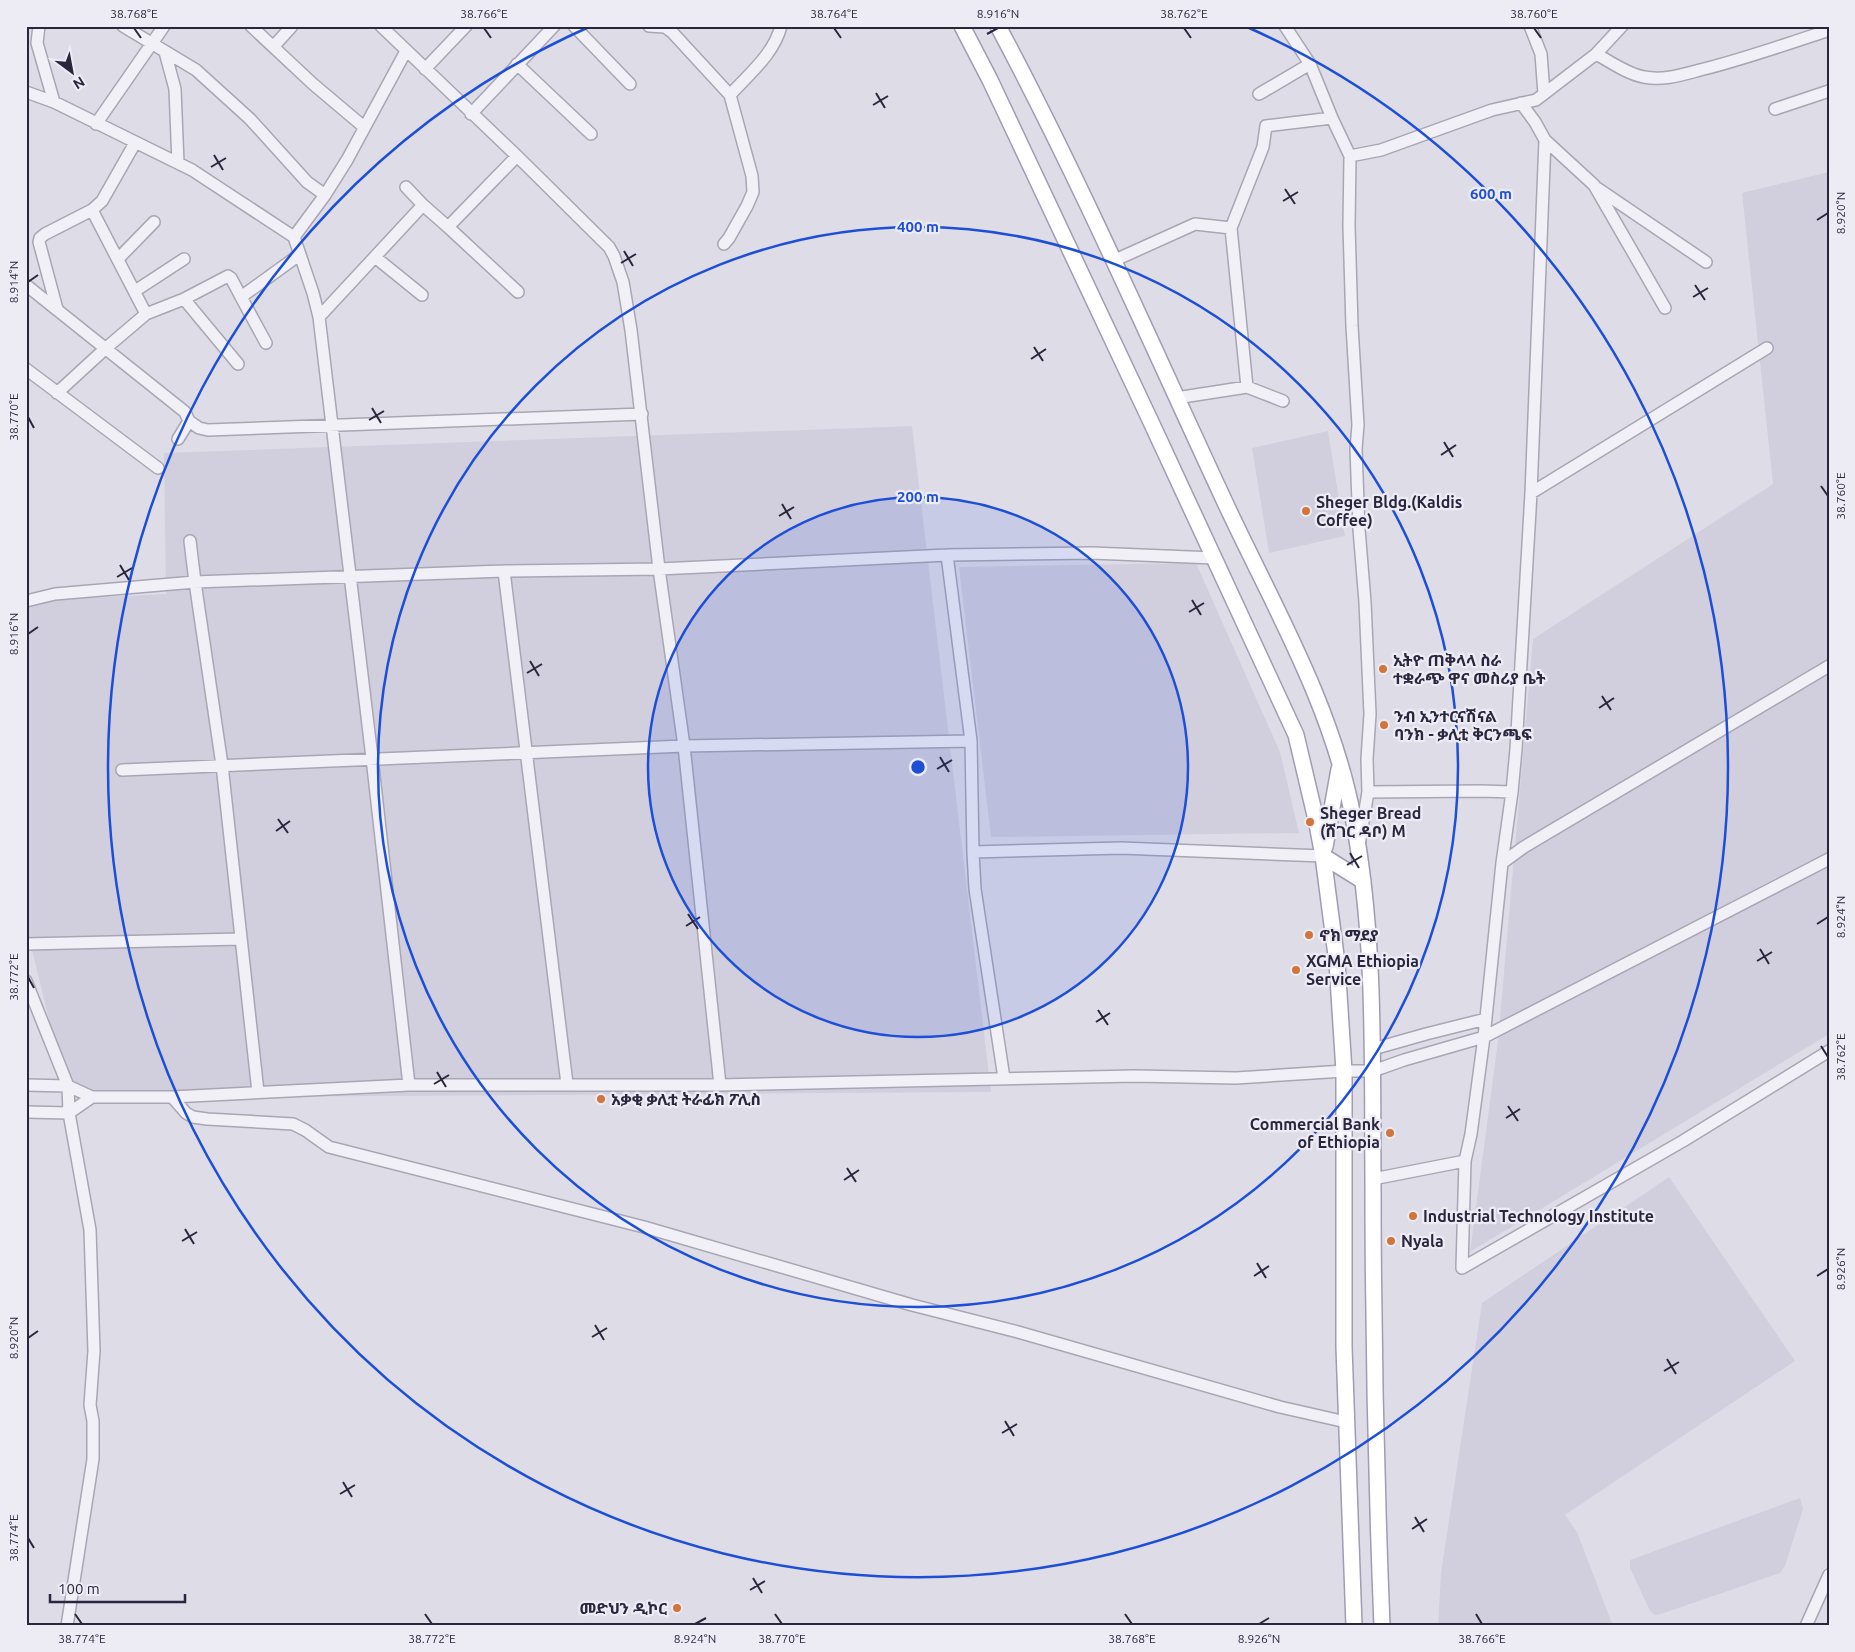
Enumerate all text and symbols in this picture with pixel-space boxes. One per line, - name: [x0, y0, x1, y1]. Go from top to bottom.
- text: 38.768°E: [110, 7, 158, 20]
- text: 38.766°E: [460, 7, 508, 20]
- text: 38.764°E: [810, 7, 858, 20]
- text: 8.916°N: [977, 7, 1019, 20]
- text: 38.762°E: [1160, 7, 1208, 20]
- text: 38.760°E: [1510, 7, 1558, 20]
- north arrow: [48, 48, 98, 98]
- text: N: [70, 73, 88, 93]
- text: 600 m: [1470, 185, 1512, 202]
- text: 8.920°N: [1834, 192, 1847, 234]
- text: 400 m: [897, 218, 939, 235]
- text: 8.914°N: [7, 261, 20, 303]
- text: 38.770°E: [7, 393, 20, 441]
- text: 38.760°E: [1834, 472, 1847, 520]
- text: 200 m: [897, 488, 939, 505]
- place label: Sheger Bldg.(Kaldis Coffee): [1316, 493, 1462, 530]
- marker: Sheger Bldg.(Kaldis Coffee): [1300, 505, 1312, 517]
- text: 8.916°N: [7, 613, 20, 655]
- place label: ኢትዮ ጠቅላላ ስራ ተቋራጭ ዋና መስሪያ ቤት: [1393, 651, 1546, 687]
- marker: ኢትዮ ጠቅላላ ስራ ተቋራጭ ዋና መስሪያ ቤት: [1377, 663, 1389, 675]
- place label: ንብ ኢንተርናሽናል ባንክ - ቃሊቲ ቅርንጫፍ: [1394, 707, 1532, 743]
- marker: ንብ ኢንተርናሽናል ባንክ - ቃሊቲ ቅርንጫፍ: [1378, 719, 1390, 731]
- centre of rings: [909, 758, 927, 776]
- place label: Sheger Bread (ሸገር ዳቦ) M: [1320, 804, 1421, 841]
- marker: Sheger Bread (ሸገር ዳቦ) M: [1304, 816, 1316, 828]
- text: 8.924°N: [1834, 896, 1847, 938]
- place label: ኖክ ማደያ: [1319, 926, 1379, 944]
- marker: ኖክ ማደያ: [1303, 929, 1315, 941]
- place label: XGMA Ethiopia Service: [1306, 952, 1419, 988]
- text: 38.772°E: [7, 953, 20, 1001]
- marker: XGMA Ethiopia Service: [1290, 964, 1302, 976]
- text: 38.762°E: [1834, 1033, 1847, 1081]
- place label: አቃቂ ቃሊቲ ትራፊክ ፖሊስ: [611, 1090, 761, 1108]
- marker: አቃቂ ቃሊቲ ትራፊክ ፖሊስ: [595, 1093, 607, 1105]
- place label: Commercial Bank of Ethiopia: [1250, 1115, 1380, 1151]
- marker: Commercial Bank of Ethiopia: [1384, 1127, 1396, 1139]
- place label: Industrial Technology Institute: [1423, 1207, 1654, 1225]
- marker: Industrial Technology Institute: [1407, 1210, 1419, 1222]
- place label: Nyala: [1401, 1232, 1444, 1250]
- marker: Nyala: [1385, 1235, 1397, 1247]
- text: 8.926°N: [1834, 1248, 1847, 1290]
- text: 8.920°N: [7, 1317, 20, 1359]
- text: 38.774°E: [7, 1514, 20, 1562]
- scale bar: [50, 1572, 185, 1604]
- text: 100 m: [58, 1580, 100, 1597]
- place label: መድህን ዲኮር: [579, 1599, 667, 1617]
- marker: መድህን ዲኮር: [671, 1602, 683, 1614]
- text: 38.774°E: [58, 1632, 106, 1645]
- text: 38.772°E: [408, 1632, 456, 1645]
- text: 8.924°N: [674, 1632, 716, 1645]
- text: 38.770°E: [758, 1632, 806, 1645]
- text: 38.768°E: [1108, 1632, 1156, 1645]
- text: 8.926°N: [1238, 1632, 1280, 1645]
- text: 38.766°E: [1458, 1632, 1506, 1645]

